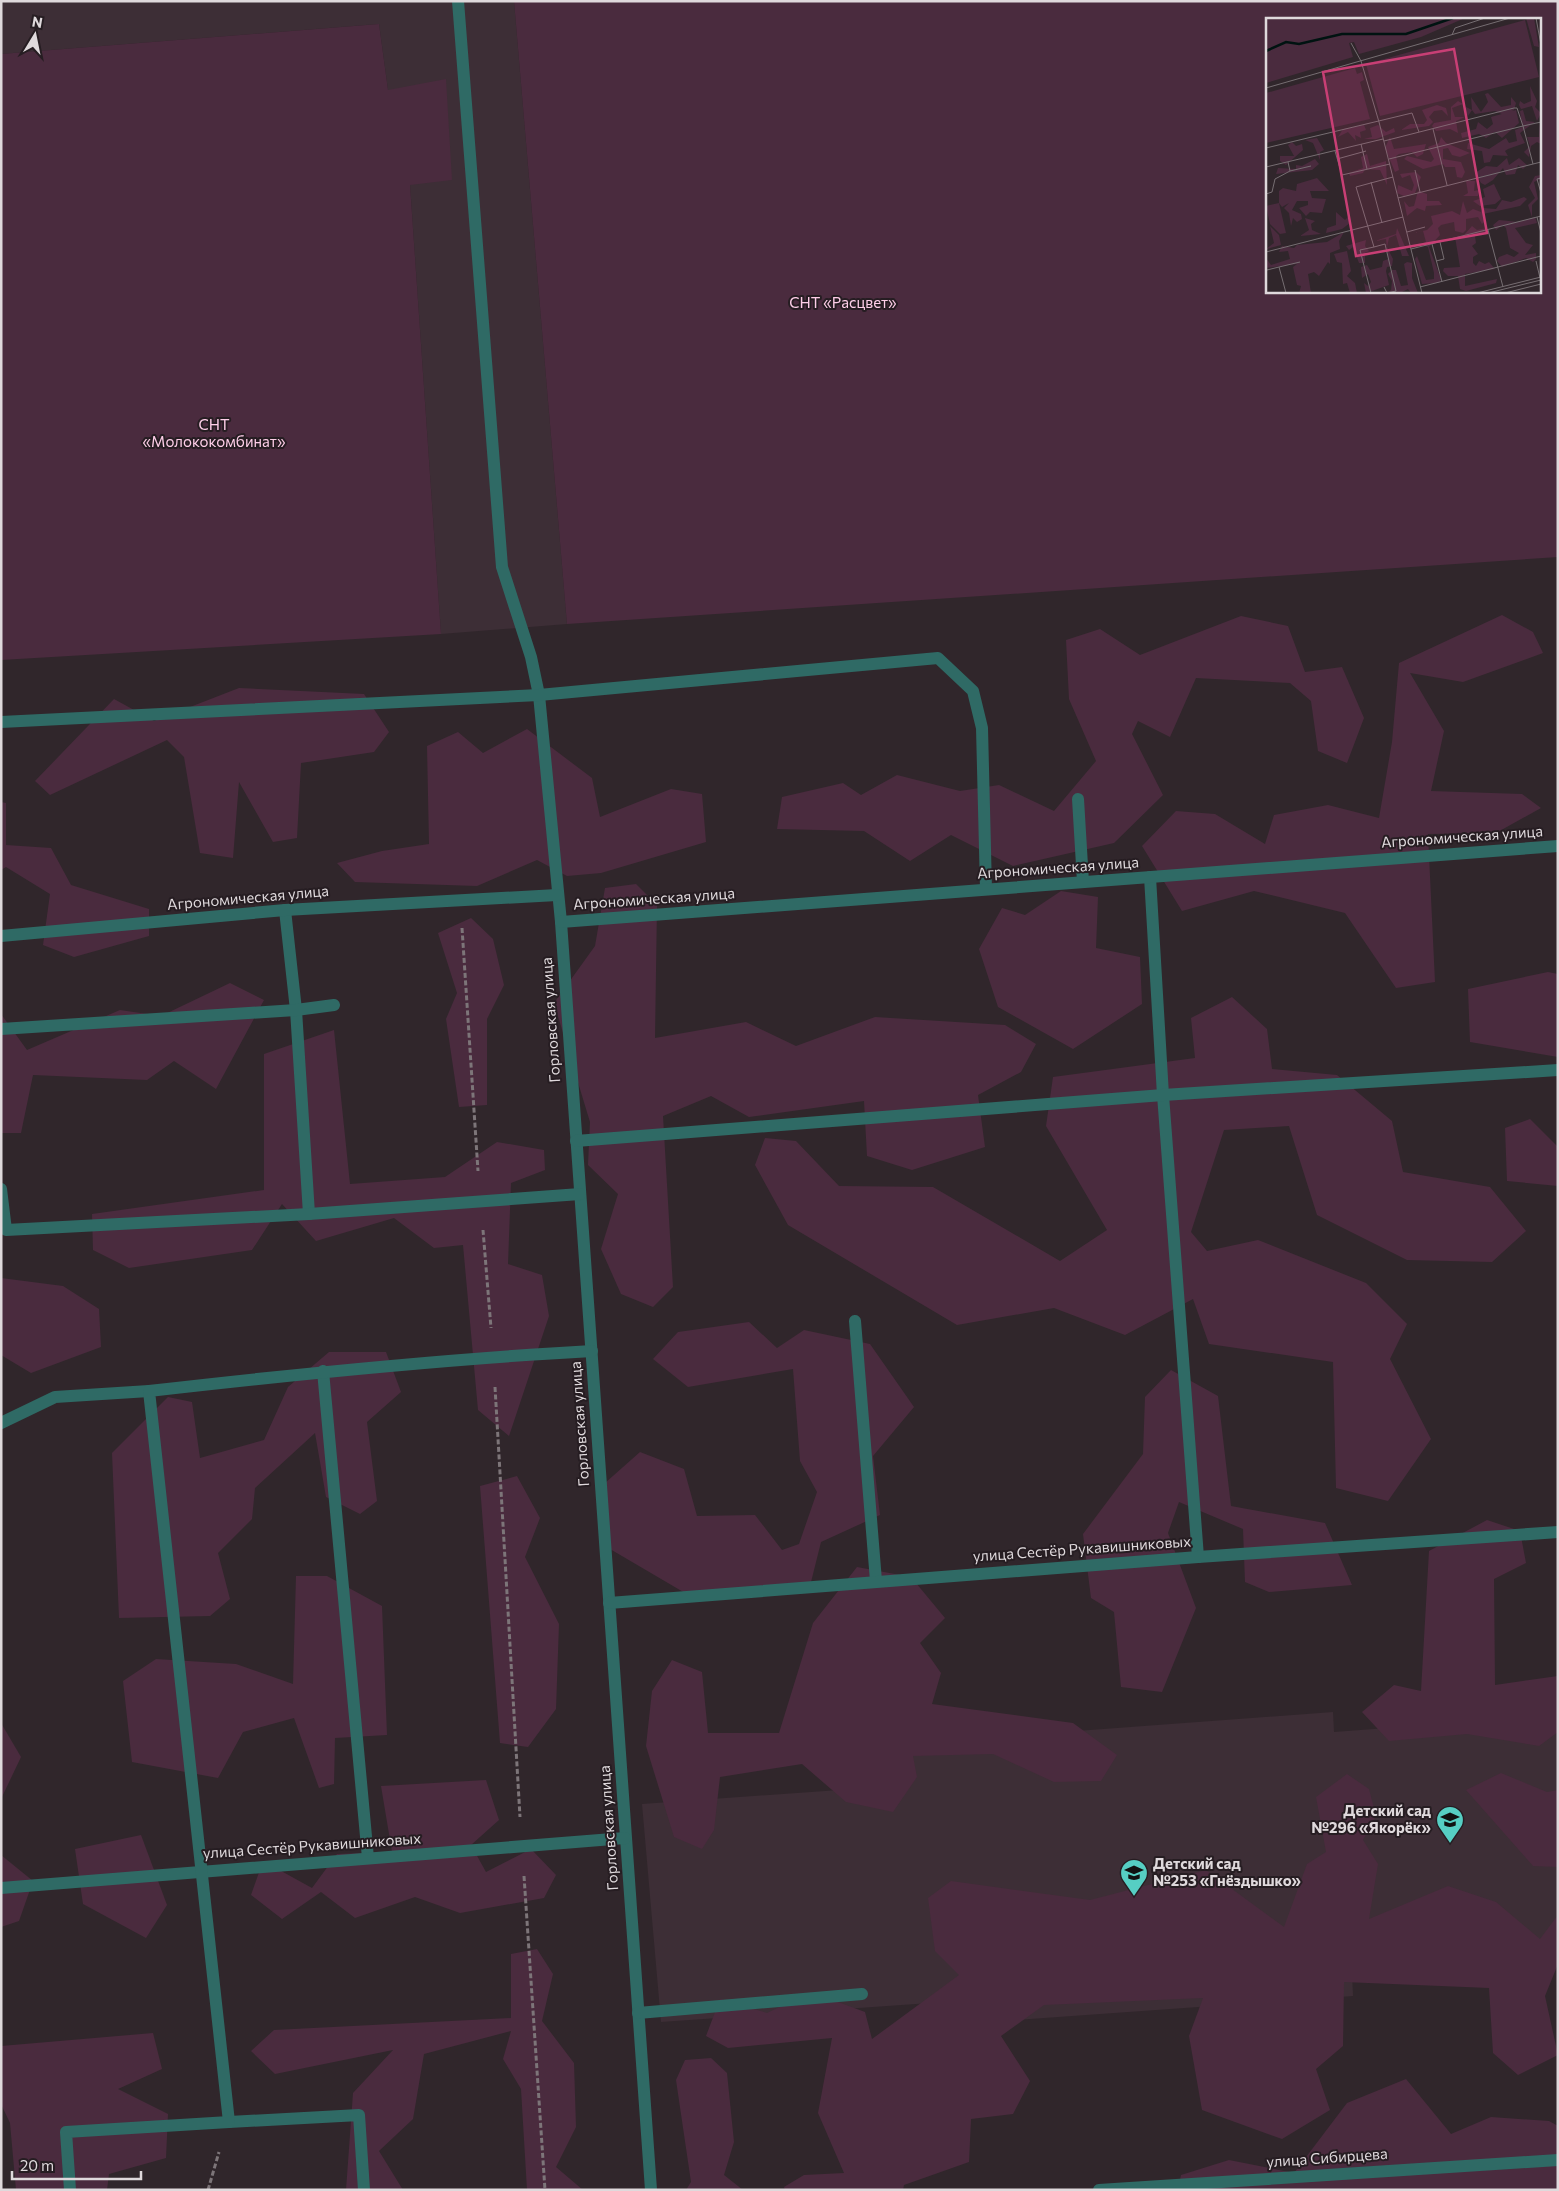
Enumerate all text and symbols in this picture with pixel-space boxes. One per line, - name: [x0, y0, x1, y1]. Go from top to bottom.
- north arrow: [10, 10, 60, 60]
- text: N: [31, 12, 44, 31]
- inset map: [1266, 18, 1542, 292]
- park label: СНТ «Расцвет»: [789, 293, 897, 311]
- park label: СНТ «Молококомбинат»: [143, 415, 286, 450]
- street label: Агрономическая улица: [1380, 821, 1544, 851]
- street label: Агрономическая улица: [976, 852, 1140, 882]
- street label: Агрономическая улица: [166, 881, 330, 913]
- street label: Агрономическая улица: [572, 883, 736, 913]
- street label: Горловская улица: [537, 957, 563, 1083]
- street label: Горловская улица: [566, 1361, 592, 1487]
- street label: улица Сестёр Рукавишниковых: [972, 1531, 1192, 1565]
- street label: Горловская улица: [595, 1765, 621, 1891]
- place label: Детский сад №296 «Якорёк»: [1311, 1801, 1432, 1836]
- school or university icon: Детский сад №296 «Якорёк»: [1435, 1805, 1465, 1844]
- street label: улица Сестёр Рукавишниковых: [202, 1828, 422, 1862]
- place label: Детский сад №253 «Гнёздышко»: [1153, 1854, 1301, 1889]
- school or university icon: Детский сад №253 «Гнёздышко»: [1119, 1858, 1149, 1897]
- street label: улица Сибирцева: [1266, 2144, 1388, 2170]
- scale bar: [12, 2148, 141, 2180]
- text: 20 m: [20, 2156, 54, 2174]

